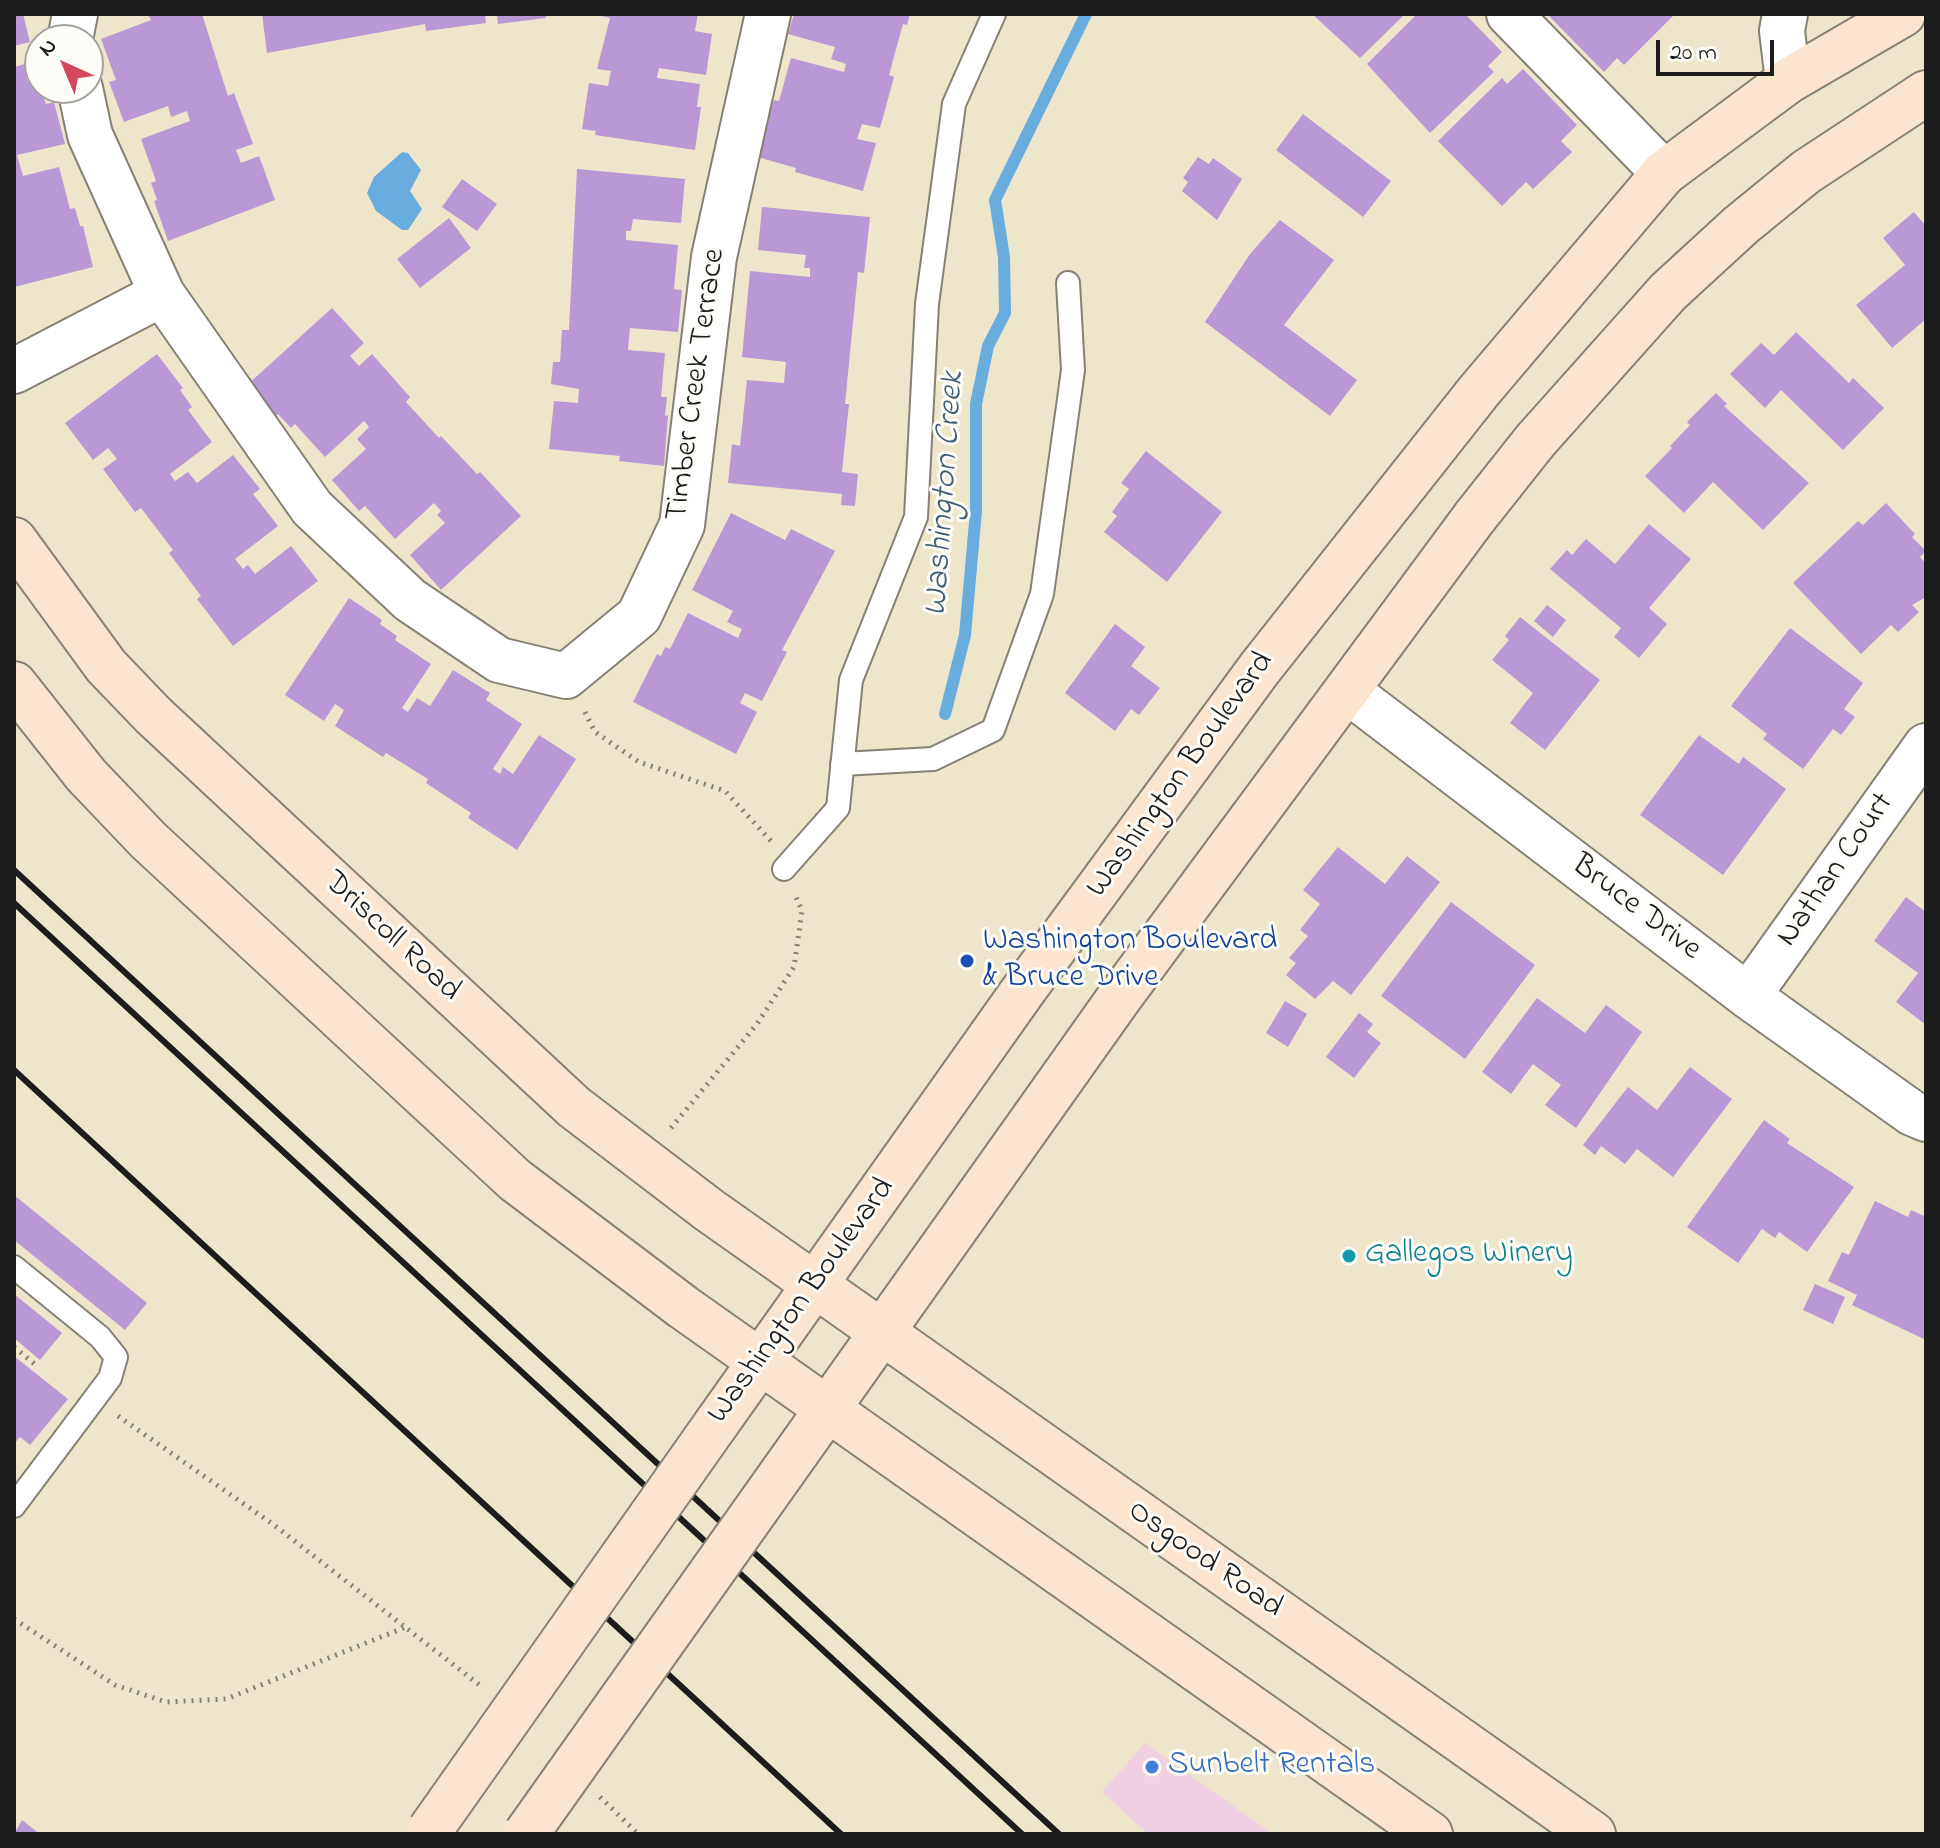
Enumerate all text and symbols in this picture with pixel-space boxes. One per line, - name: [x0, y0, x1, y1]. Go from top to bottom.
- north arrow: [24, 24, 104, 104]
- scale bar: [1660, 24, 1778, 74]
- text: N: [32, 32, 65, 65]
- text: 20 m: [1670, 36, 1717, 71]
- street label: Timber Creek Terrace: [660, 246, 736, 524]
- water label: Washington Creek: [918, 370, 976, 618]
- street label: Washington Boulevard: [1080, 646, 1284, 906]
- street label: Nathan Court: [1770, 787, 1904, 955]
- street label: Bruce Drive: [1562, 848, 1708, 970]
- street label: Driscoll Road: [314, 865, 468, 1011]
- place label: Washington Boulevard & Bruce Drive: [983, 924, 1277, 999]
- marker: Washington Boulevard & Bruce Drive: [958, 952, 976, 970]
- street label: Washington Boulevard: [701, 1172, 905, 1432]
- place label: Gallegos Winery: [1365, 1237, 1573, 1275]
- marker: Gallegos Winery: [1340, 1247, 1358, 1265]
- street label: Osgood Road: [1119, 1493, 1289, 1629]
- place label: Sunbelt Rentals: [1168, 1748, 1375, 1786]
- marker: Sunbelt Rentals: [1143, 1758, 1161, 1776]

